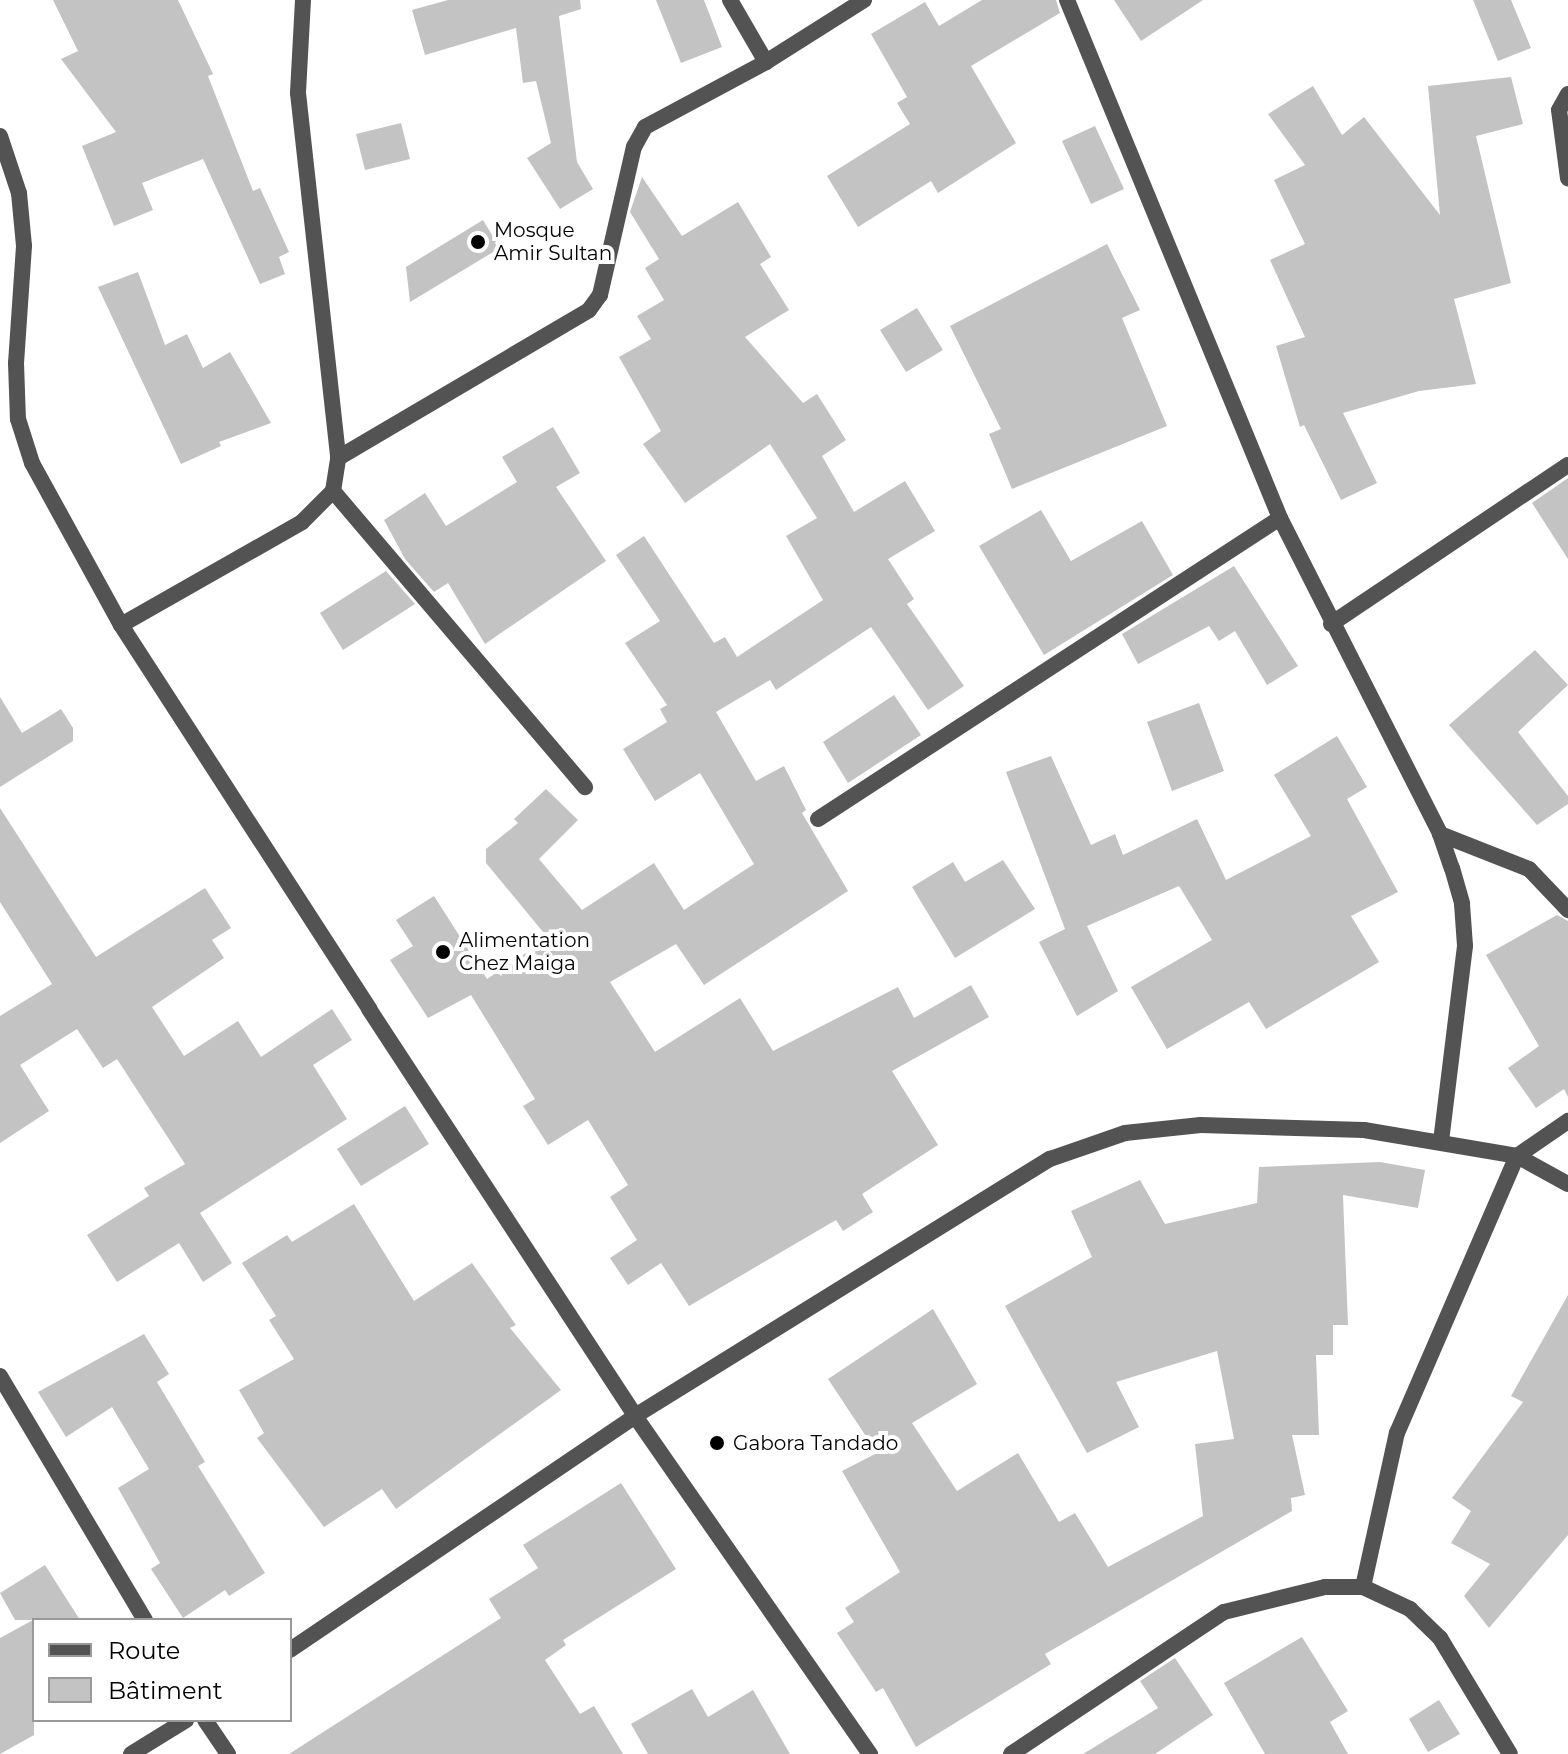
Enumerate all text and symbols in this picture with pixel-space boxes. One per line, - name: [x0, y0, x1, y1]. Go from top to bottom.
- place label: Mosque Amir Sultan: [494, 218, 612, 265]
- marker: Mosque Amir Sultan: [469, 233, 487, 251]
- place label: Alimentation Chez Maiga: [459, 928, 590, 975]
- marker: Alimentation Chez Maiga: [434, 943, 452, 961]
- place label: Gabora Tandado: [733, 1431, 898, 1455]
- marker: Gabora Tandado: [708, 1434, 726, 1452]
- legend: [32, 1618, 292, 1722]
- text: Route: [108, 1636, 180, 1665]
- text: Bâtiment: [108, 1676, 222, 1705]

